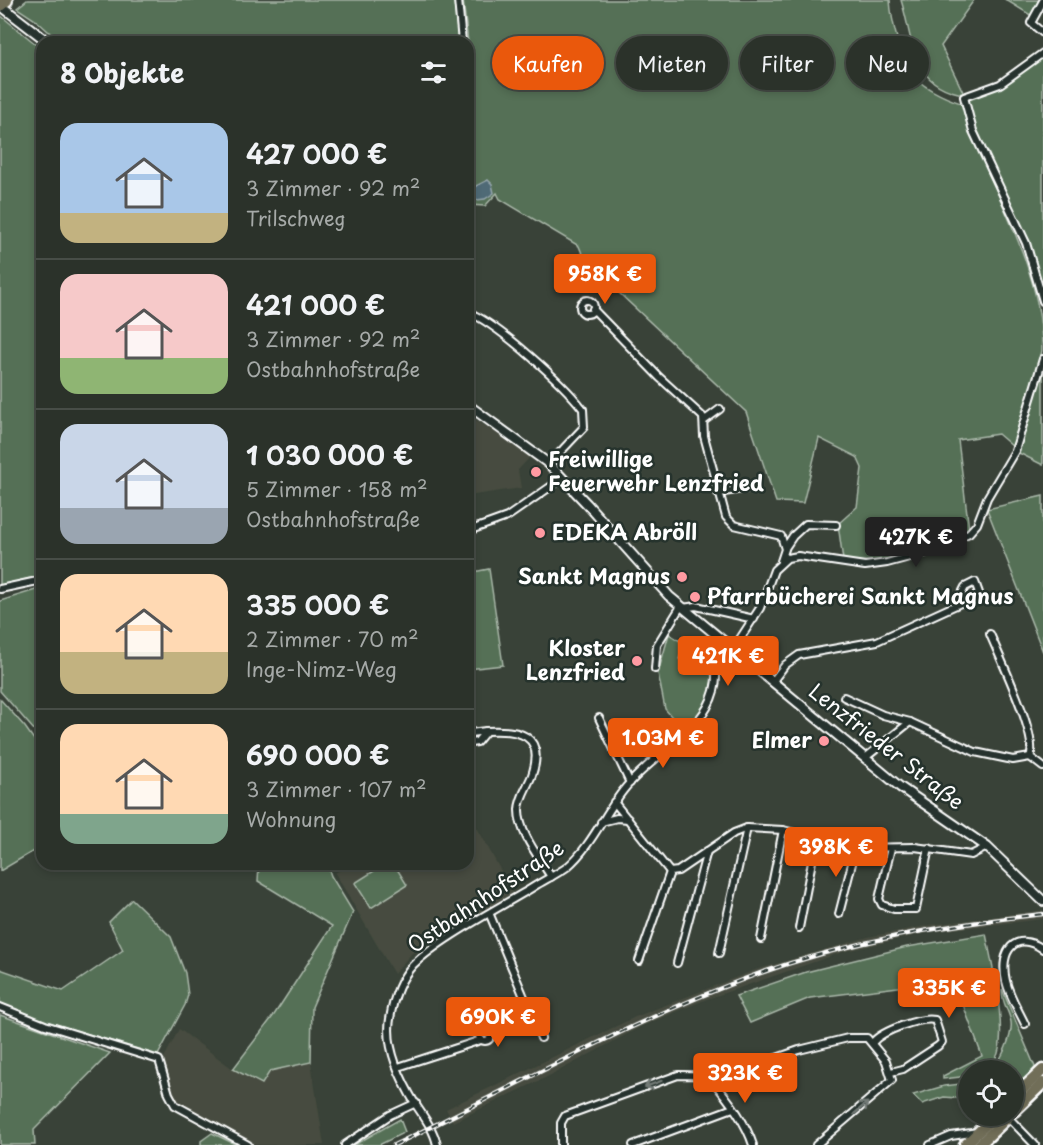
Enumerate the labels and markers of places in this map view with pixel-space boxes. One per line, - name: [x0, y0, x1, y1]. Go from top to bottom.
- pin: 958K €: [556, 254, 654, 305]
- place label: Freiwillige Feuerwehr Lenzfried: [548, 442, 764, 498]
- marker: Freiwillige Feuerwehr Lenzfried: [529, 465, 543, 479]
- place label: EDEKA Abröll: [552, 515, 697, 547]
- pin: 427K €: [867, 517, 965, 568]
- marker: EDEKA Abröll: [533, 526, 547, 540]
- place label: Sankt Magnus: [518, 559, 670, 591]
- marker: Sankt Magnus: [675, 570, 689, 584]
- place label: Pfarrbücherei Sankt Magnus: [707, 579, 1014, 611]
- marker: Pfarrbücherei Sankt Magnus: [688, 590, 702, 604]
- place label: Kloster Lenzfried: [526, 631, 625, 687]
- pin: 421K €: [679, 636, 777, 687]
- marker: Kloster Lenzfried: [630, 654, 644, 668]
- pin: 1.03M €: [608, 718, 718, 769]
- place label: Elmer: [752, 723, 812, 755]
- marker: Elmer: [817, 734, 831, 748]
- pin: 398K €: [787, 827, 885, 878]
- pin: 335K €: [900, 968, 998, 1019]
- pin: 690K €: [449, 997, 547, 1048]
- pin: 323K €: [696, 1053, 794, 1104]

